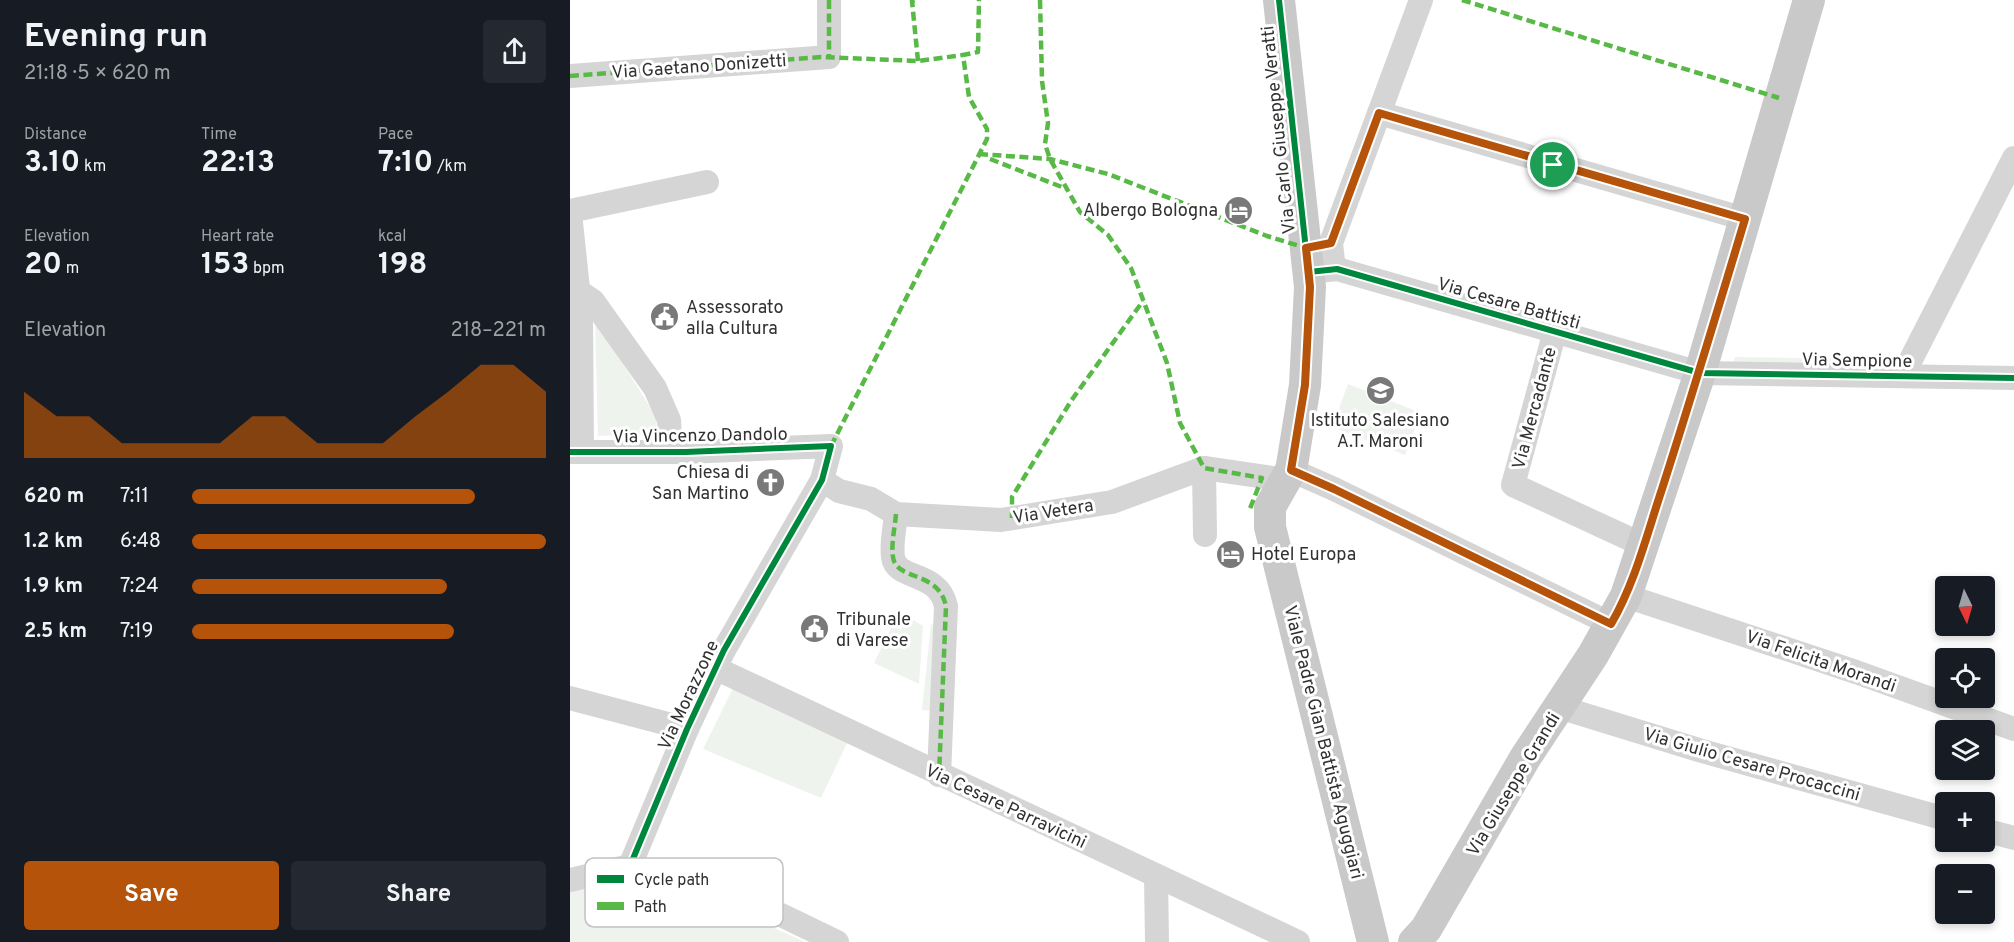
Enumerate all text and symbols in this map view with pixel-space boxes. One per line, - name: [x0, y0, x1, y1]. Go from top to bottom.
- text: Evening run: [24, 17, 208, 59]
- button: share: [483, 20, 546, 83]
- street label: Via Carlo Giuseppe Veratti: [1257, 24, 1302, 235]
- street label: Via Gaetano Donizetti: [611, 50, 787, 85]
- text: 21:18 · 5 × 620 m: [24, 61, 171, 87]
- text: Distance: [24, 125, 87, 145]
- text: Time: [201, 125, 237, 145]
- text: Pace: [378, 125, 413, 145]
- pin: [1527, 139, 1578, 190]
- text: 3.10: [24, 145, 80, 182]
- text: 22:13: [201, 145, 275, 182]
- text: 7:10: [378, 145, 433, 182]
- icon: arrive: [1536, 148, 1569, 181]
- text: km: [80, 157, 106, 177]
- text: /km: [433, 157, 467, 177]
- hotel icon: Albergo Bologna: [1223, 194, 1255, 226]
- place label: Albergo Bologna: [1083, 200, 1218, 223]
- text: Elevation: [24, 227, 90, 247]
- text: Heart rate: [201, 227, 274, 247]
- text: kcal: [378, 227, 406, 247]
- text: 20: [24, 247, 62, 284]
- text: 153: [201, 247, 249, 284]
- text: 198: [378, 247, 427, 284]
- text: m: [62, 259, 79, 279]
- text: bpm: [249, 259, 285, 279]
- street label: Via Cesare Battisti: [1434, 273, 1583, 336]
- place label: Assessorato alla Cultura: [686, 297, 784, 341]
- public building icon: Assessorato alla Cultura: [649, 301, 681, 333]
- text: Elevation: [24, 318, 106, 344]
- text: 218–221 m: [450, 318, 546, 344]
- street label: Via Mercadante: [1508, 345, 1563, 472]
- street label: Via Sempione: [1801, 349, 1912, 374]
- school or university icon: Istituto Salesiano A.T. Maroni: [1364, 375, 1396, 407]
- place label: Istituto Salesiano A.T. Maroni: [1310, 410, 1450, 454]
- street label: Via Vincenzo Dandolo: [612, 423, 788, 450]
- place label: Chiesa di San Martino: [652, 462, 749, 506]
- church icon: Chiesa di San Martino: [754, 466, 786, 498]
- text: 620 m: [24, 484, 84, 510]
- text: 7:11: [120, 484, 149, 510]
- street label: Via Vetera: [1011, 495, 1095, 530]
- text: 1.2 km: [24, 529, 83, 555]
- text: 6:48: [120, 529, 161, 555]
- hotel icon: Hotel Europa: [1214, 538, 1246, 570]
- place label: Hotel Europa: [1251, 544, 1356, 567]
- text: 1.9 km: [24, 574, 83, 600]
- text: 7:24: [120, 574, 159, 600]
- north arrow: [1935, 576, 1995, 636]
- map controls: [1935, 576, 1995, 924]
- street label: Viale Padre Gian Battista Aguggiari: [1277, 603, 1368, 882]
- place label: Tribunale di Varese: [836, 609, 911, 653]
- public building icon: Tribunale di Varese: [799, 613, 831, 645]
- text: 2.5 km: [24, 619, 87, 645]
- text: 7:19: [120, 619, 154, 645]
- street label: Via Felicita Morandi: [1742, 626, 1899, 699]
- street label: Via Morazzone: [654, 637, 725, 754]
- button: locate: [1935, 648, 1995, 708]
- street label: Via Giuseppe Grandi: [1462, 709, 1566, 861]
- button: layers: [1935, 720, 1995, 780]
- street label: Via Giulio Cesare Procaccini: [1640, 723, 1863, 807]
- street label: Via Cesare Parravicini: [921, 760, 1090, 855]
- button: +: [1935, 792, 1995, 852]
- legend: [585, 858, 783, 927]
- button: Save: [24, 861, 279, 930]
- button: Share: [291, 861, 546, 930]
- button: −: [1935, 864, 1995, 924]
- text: Cycle path: [634, 871, 709, 891]
- text: Path: [634, 898, 667, 918]

